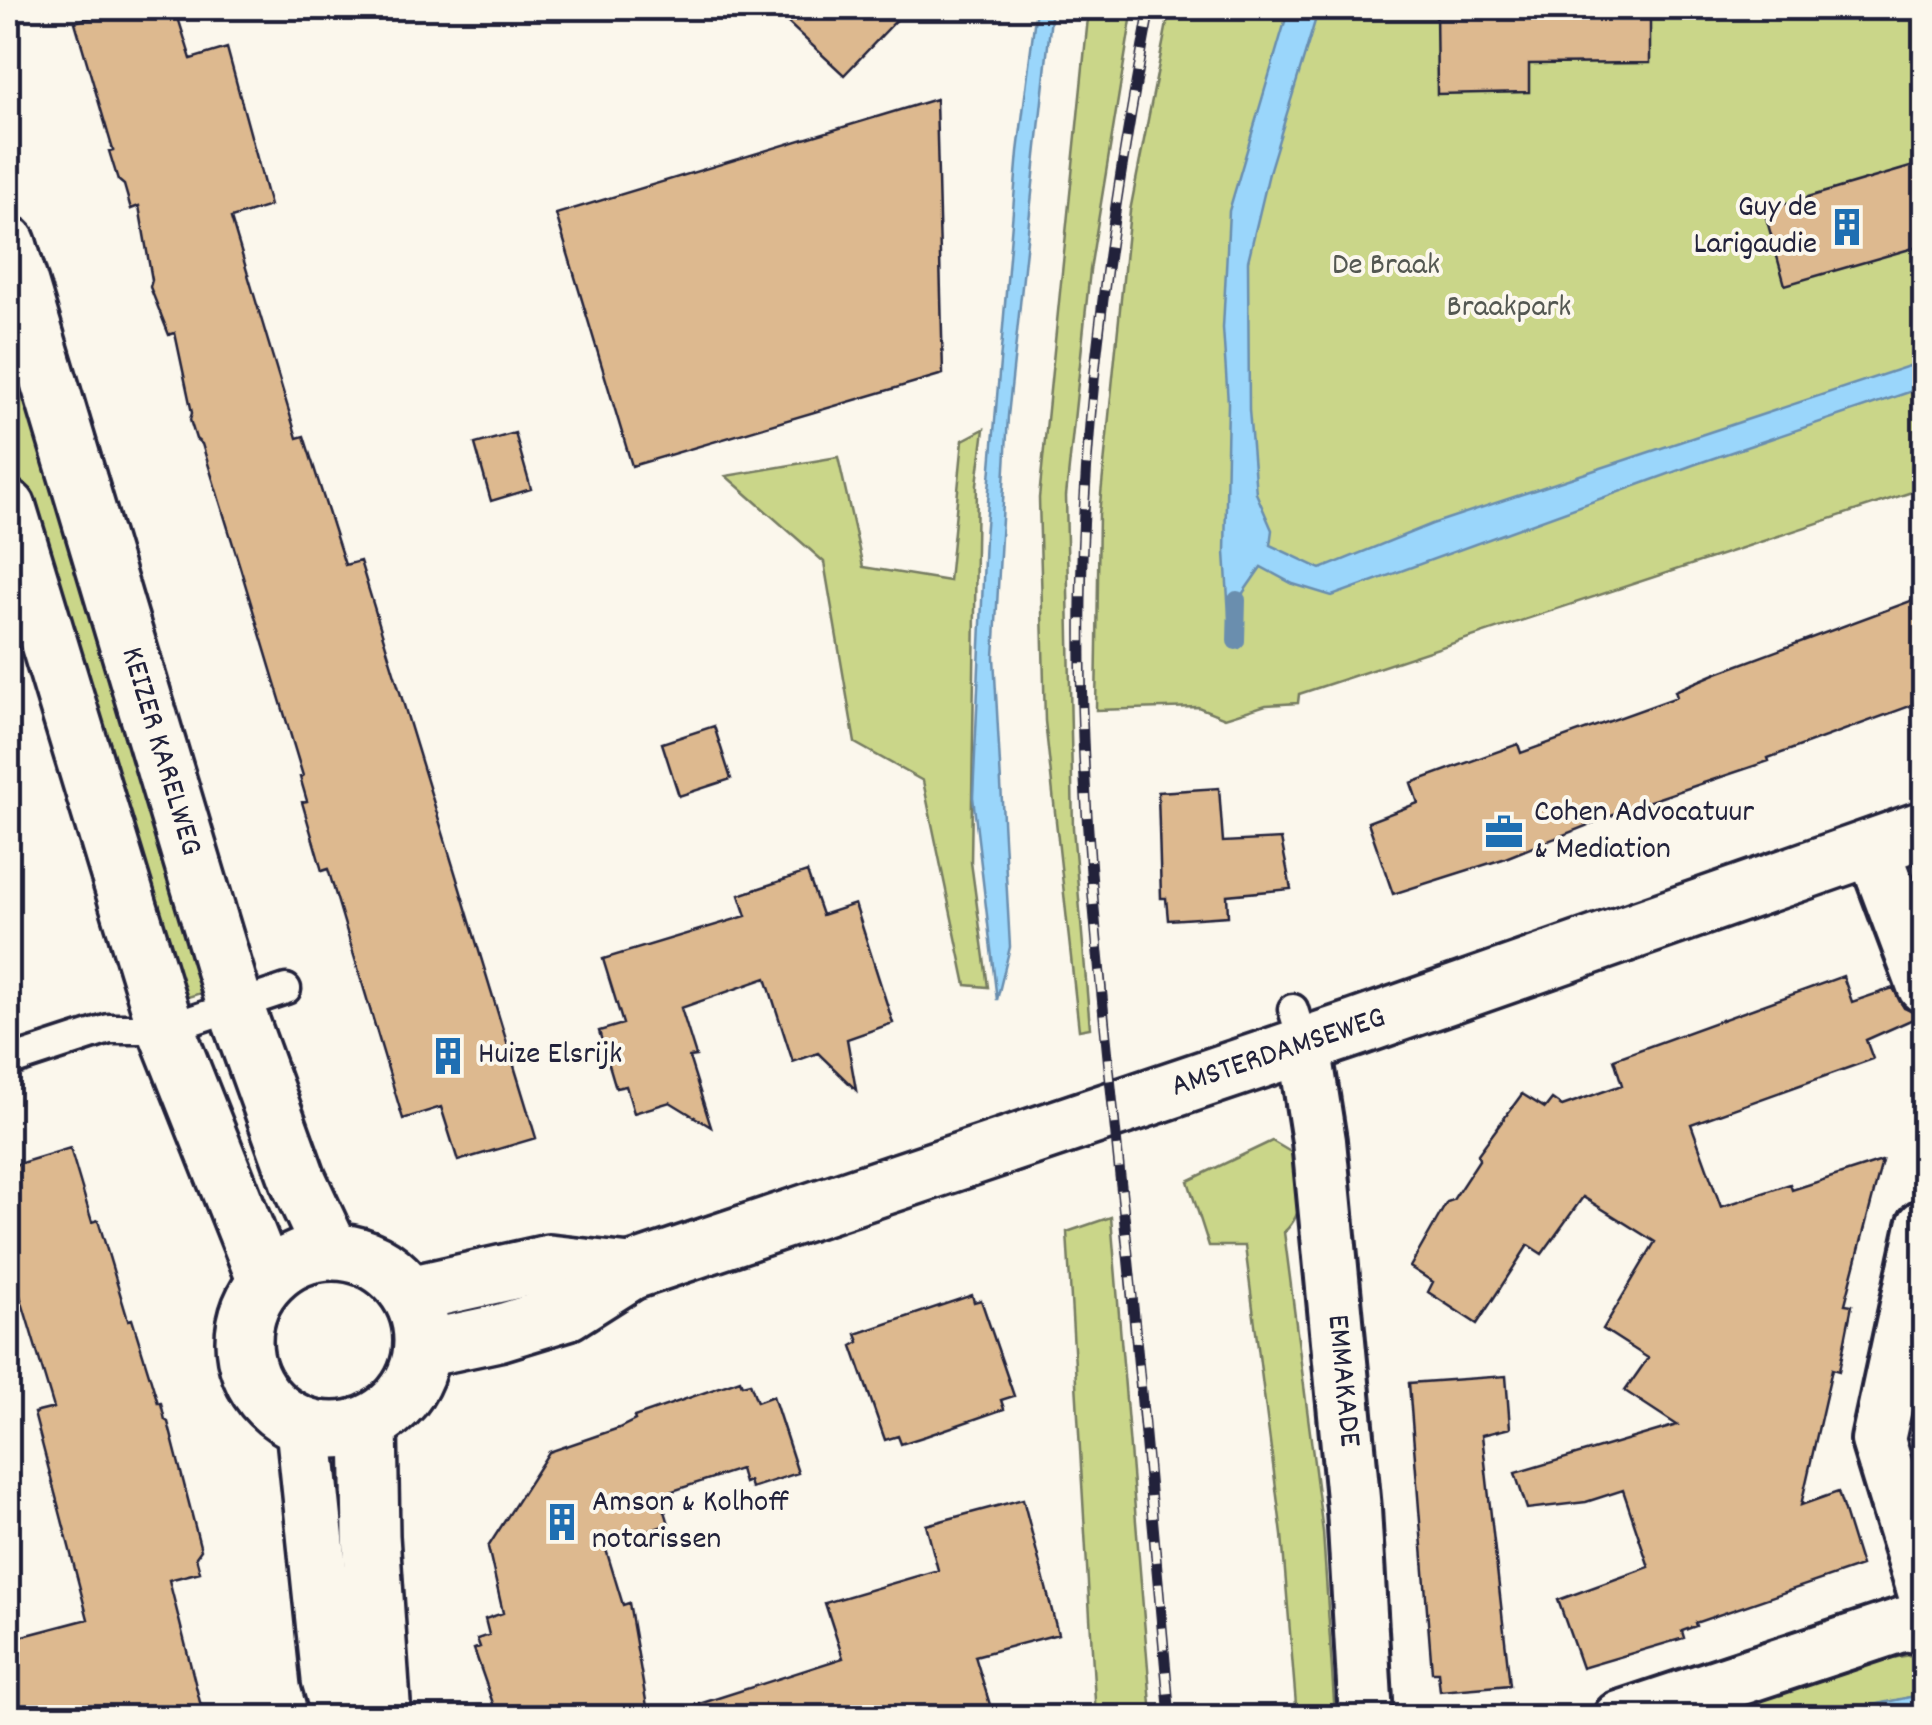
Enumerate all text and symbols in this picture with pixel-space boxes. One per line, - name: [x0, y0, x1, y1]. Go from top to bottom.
- place label: Guy de Larigaudie: [1693, 186, 1817, 269]
- building icon: Guy de Larigaudie: [1826, 206, 1868, 248]
- park label: De Braak: [1332, 244, 1440, 290]
- park label: Braakpark: [1447, 286, 1571, 332]
- street label: KEIZER KARELWEG: [107, 642, 212, 862]
- place label: Cohen Advocatuur & Mediation: [1534, 791, 1754, 874]
- office icon: Cohen Advocatuur & Mediation: [1483, 811, 1525, 853]
- street label: AMSTERDAMSEWEG: [1165, 996, 1392, 1111]
- place label: Huize Elsrijk: [478, 1033, 622, 1079]
- building icon: Huize Elsrijk: [427, 1035, 469, 1077]
- street label: EMMAKADE: [1313, 1312, 1371, 1450]
- place label: Amson & Kolhoff notarissen: [592, 1481, 790, 1564]
- building icon: Amson & Kolhoff notarissen: [541, 1501, 583, 1543]

